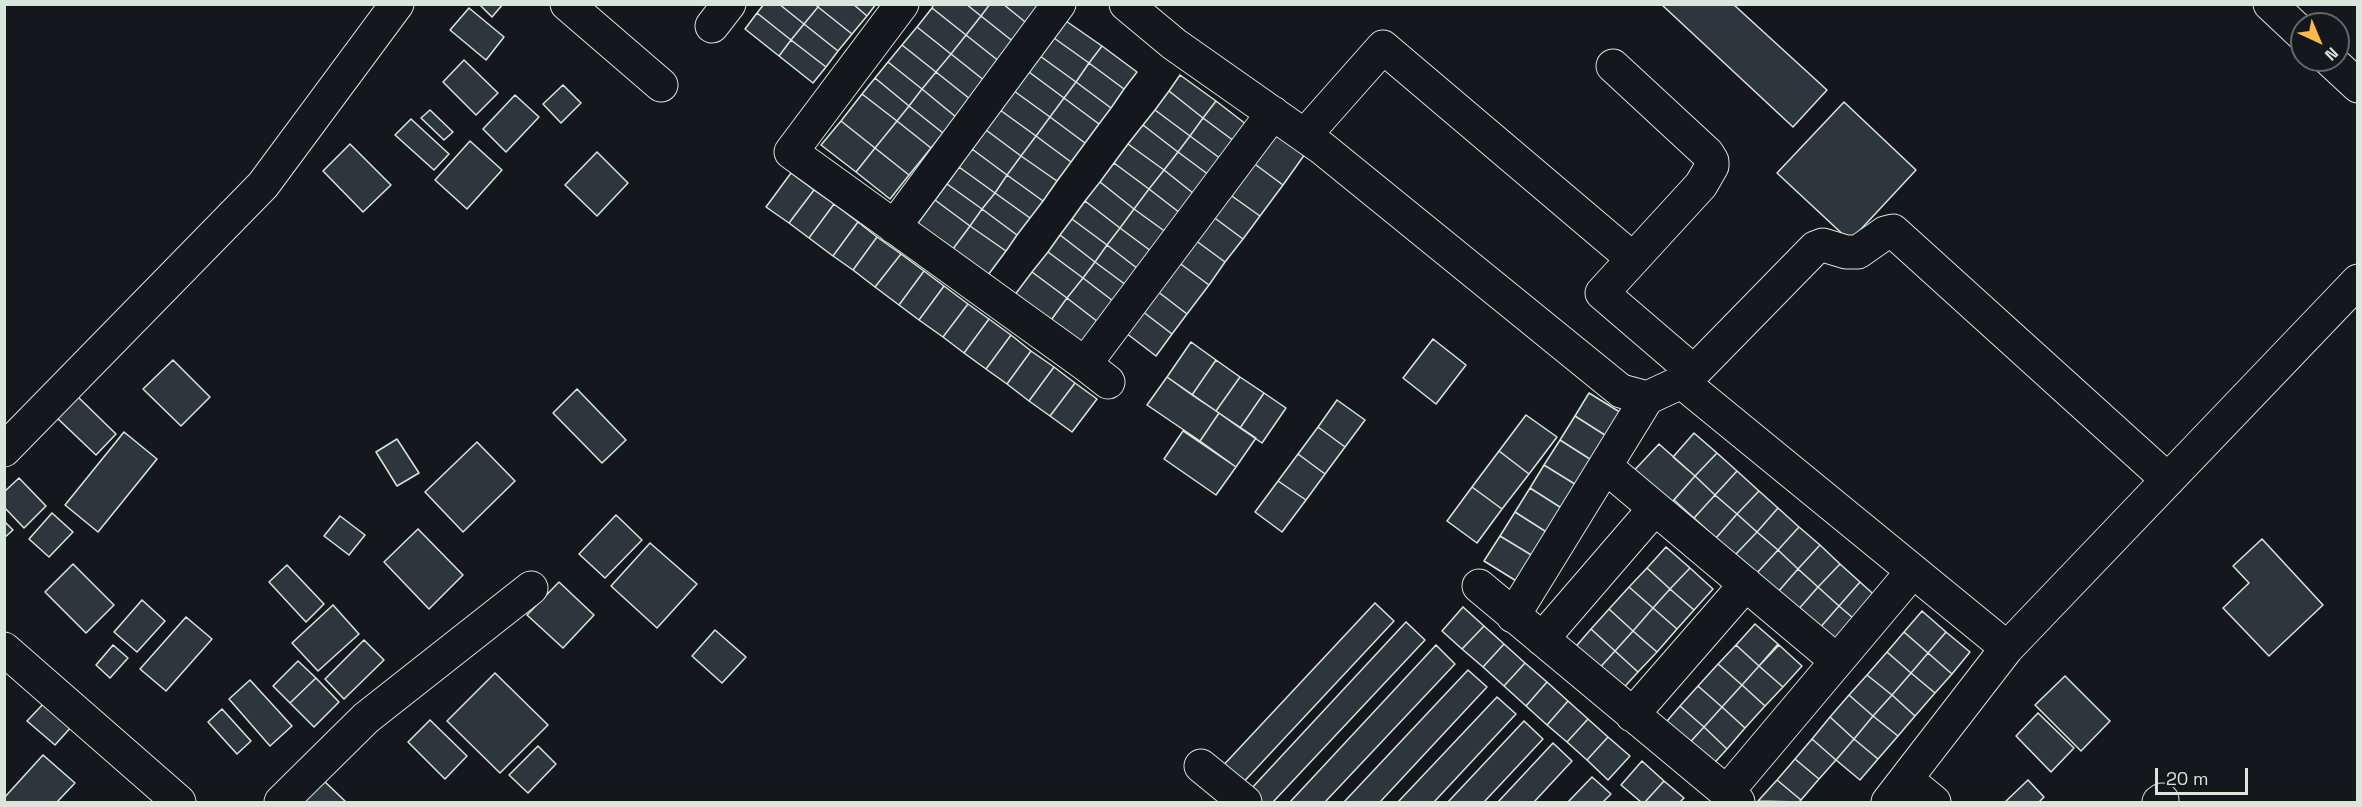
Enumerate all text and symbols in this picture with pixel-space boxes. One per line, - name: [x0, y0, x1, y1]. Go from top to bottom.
- north arrow: [2290, 12, 2350, 72]
- text: N: [2320, 43, 2343, 65]
- scale bar: [2158, 756, 2251, 794]
- text: 20 m: [2166, 767, 2209, 790]

